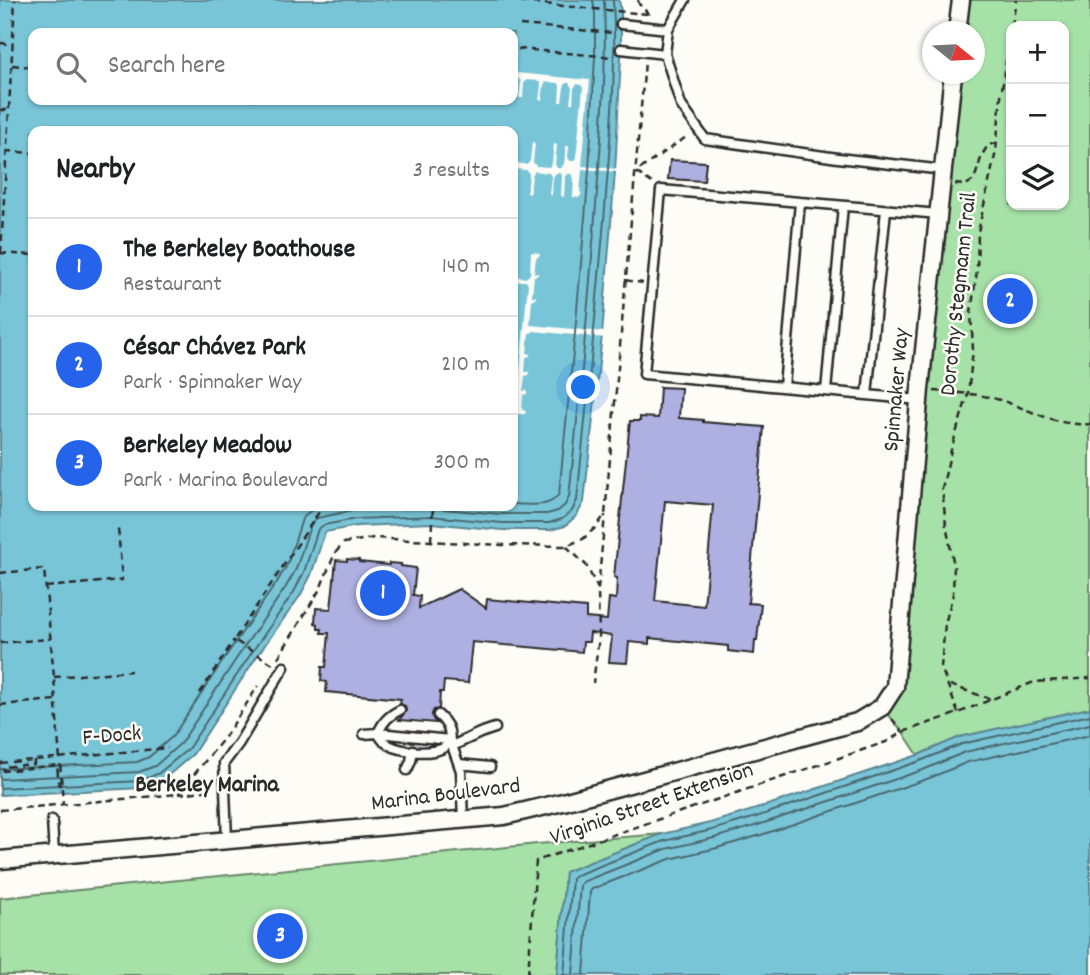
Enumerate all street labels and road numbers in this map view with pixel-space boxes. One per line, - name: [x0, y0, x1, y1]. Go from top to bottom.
- street label: Dorothy Stegmann Trail: [933, 190, 987, 397]
- street label: Spinnaker Way: [876, 326, 920, 453]
- street label: F-Dock: [81, 718, 143, 756]
- street label: Virginia Street Extension: [546, 755, 758, 855]
- street label: Marina Boulevard: [370, 770, 522, 822]

